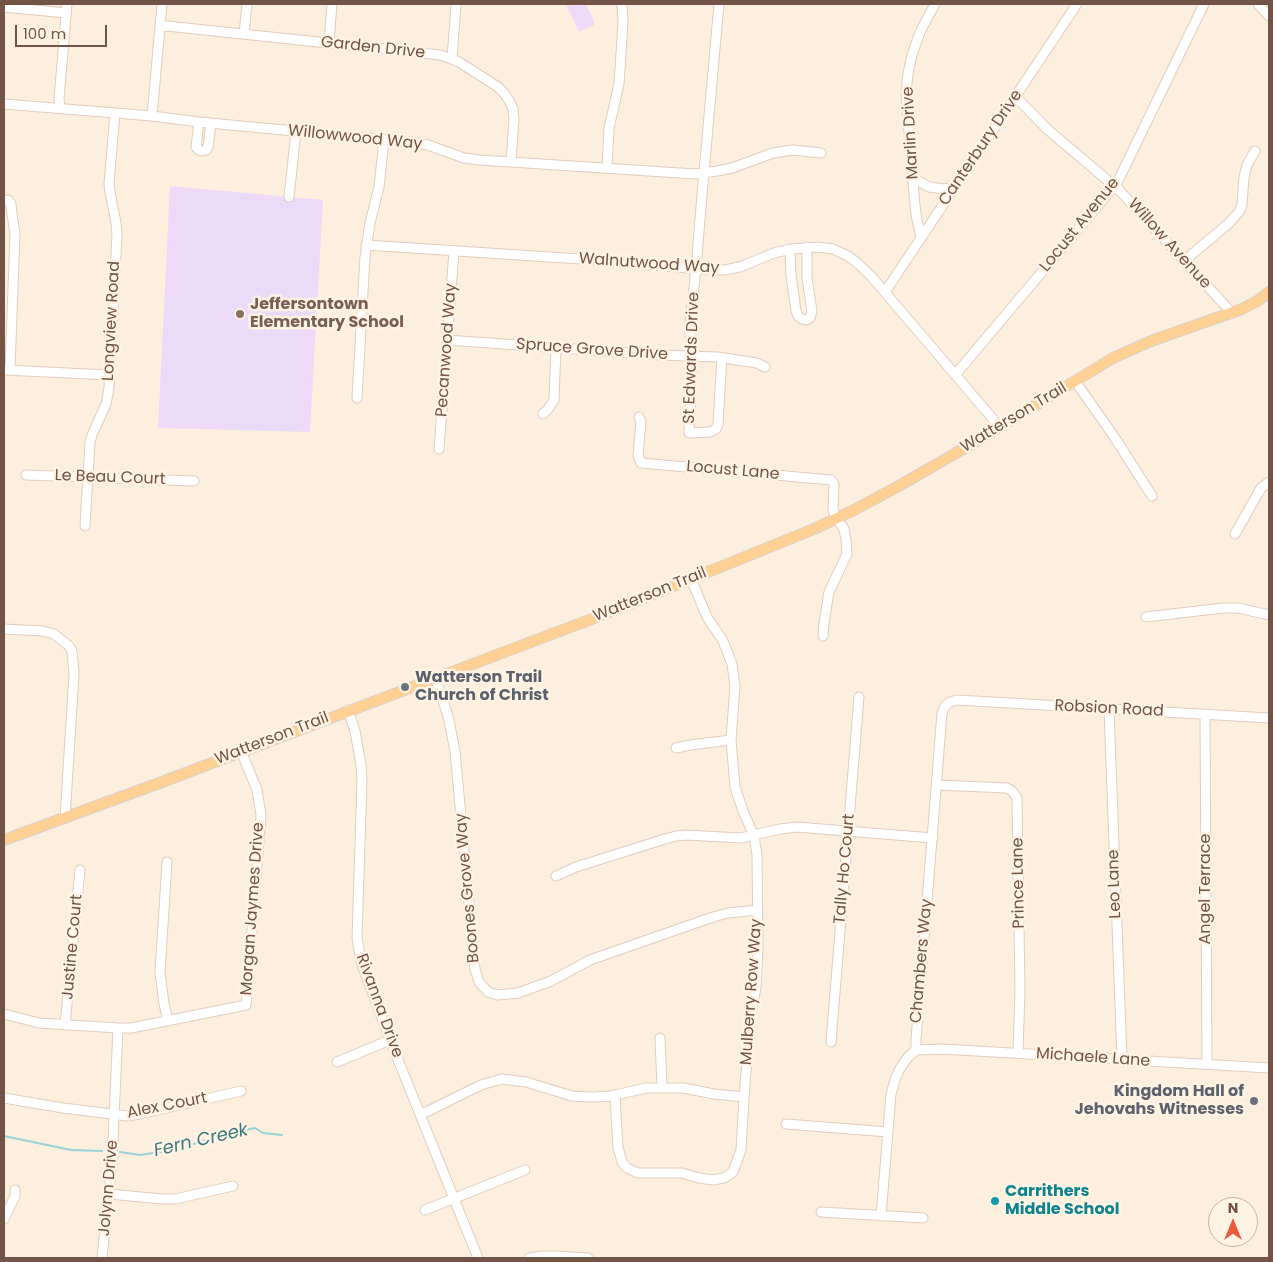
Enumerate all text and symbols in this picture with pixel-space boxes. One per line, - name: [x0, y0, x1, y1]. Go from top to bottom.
- scale bar: [18, 15, 110, 47]
- text: 100 m: [23, 23, 66, 44]
- street label: Garden Drive: [320, 33, 426, 63]
- street label: Marlin Drive: [899, 86, 923, 180]
- street label: Canterbury Drive: [935, 86, 1027, 210]
- street label: Willowwood Way: [287, 121, 423, 155]
- street label: Locust Avenue: [1036, 174, 1124, 276]
- street label: Willow Avenue: [1123, 195, 1215, 293]
- street label: Walnutwood Way: [578, 250, 720, 278]
- street label: Longview Road: [99, 261, 125, 381]
- street label: Pecanwood Way: [433, 282, 461, 418]
- street label: St Edwards Drive: [680, 292, 704, 424]
- place label: Jeffersontown Elementary School: [250, 295, 404, 333]
- marker: Jeffersontown Elementary School: [234, 308, 246, 320]
- street label: Spruce Grove Drive: [515, 335, 669, 365]
- street label: Watterson Trail: [957, 379, 1071, 457]
- street label: Locust Lane: [686, 457, 780, 485]
- street label: Le Beau Court: [54, 466, 166, 490]
- street label: Watterson Trail: [591, 564, 709, 626]
- place label: Watterson Trail Church of Christ: [415, 668, 549, 706]
- marker: Watterson Trail Church of Christ: [399, 681, 411, 693]
- street label: Robsion Road: [1054, 697, 1164, 721]
- street label: Watterson Trail: [212, 708, 332, 770]
- street label: Boones Grove Way: [452, 812, 484, 964]
- street label: Tally Ho Court: [831, 813, 859, 925]
- street label: Morgan Jaymes Drive: [237, 822, 269, 996]
- street label: Angel Terrace: [1196, 834, 1216, 944]
- street label: Prince Lane: [1009, 837, 1029, 929]
- street label: Leo Lane: [1104, 849, 1126, 919]
- street label: Justine Court: [59, 893, 87, 1001]
- street label: Chambers Way: [907, 898, 937, 1024]
- street label: Mulberry Row Way: [737, 918, 767, 1066]
- street label: Rivanna Drive: [351, 951, 407, 1061]
- street label: Michaele Lane: [1035, 1044, 1151, 1072]
- place label: Kingdom Hall of Jehovahs Witnesses: [1075, 1082, 1244, 1120]
- street label: Alex Court: [125, 1089, 209, 1123]
- marker: Kingdom Hall of Jehovahs Witnesses: [1248, 1095, 1260, 1107]
- water label: Fern Creek: [152, 1120, 250, 1162]
- street label: Jolynn Drive: [95, 1139, 123, 1237]
- place label: Carrithers Middle School: [1005, 1182, 1120, 1220]
- marker: Carrithers Middle School: [989, 1195, 1001, 1207]
- north arrow: [1208, 1197, 1258, 1247]
- text: N: [1228, 1198, 1238, 1218]

